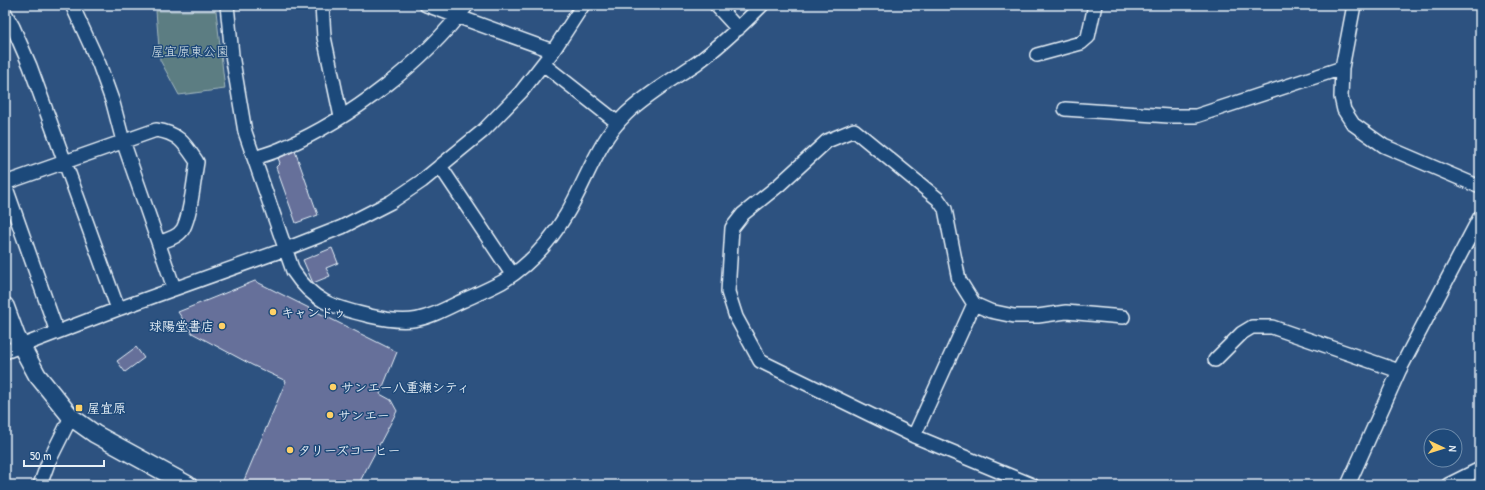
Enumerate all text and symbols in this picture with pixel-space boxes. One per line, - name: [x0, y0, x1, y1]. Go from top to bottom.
- park label: 屋宜原東公園: [151, 42, 229, 60]
- place label: キャンドゥ: [281, 303, 346, 321]
- marker: キャンドゥ: [268, 307, 278, 317]
- place label: 球陽堂書店: [149, 317, 214, 335]
- marker: 球陽堂書店: [217, 321, 227, 331]
- place label: サンエー八重瀬シティ: [341, 378, 470, 396]
- marker: サンエー八重瀬シティ: [328, 382, 338, 392]
- place label: 屋宜原: [87, 399, 126, 417]
- marker: 屋宜原: [74, 403, 84, 413]
- place label: サンエー: [338, 406, 390, 424]
- marker: サンエー: [325, 410, 335, 420]
- north arrow: [1423, 428, 1463, 468]
- place label: タリーズコーヒー: [298, 441, 400, 459]
- scale bar: [24, 442, 104, 468]
- marker: タリーズコーヒー: [285, 445, 295, 455]
- text: N: [1446, 445, 1460, 452]
- text: 50 m: [30, 447, 51, 464]

